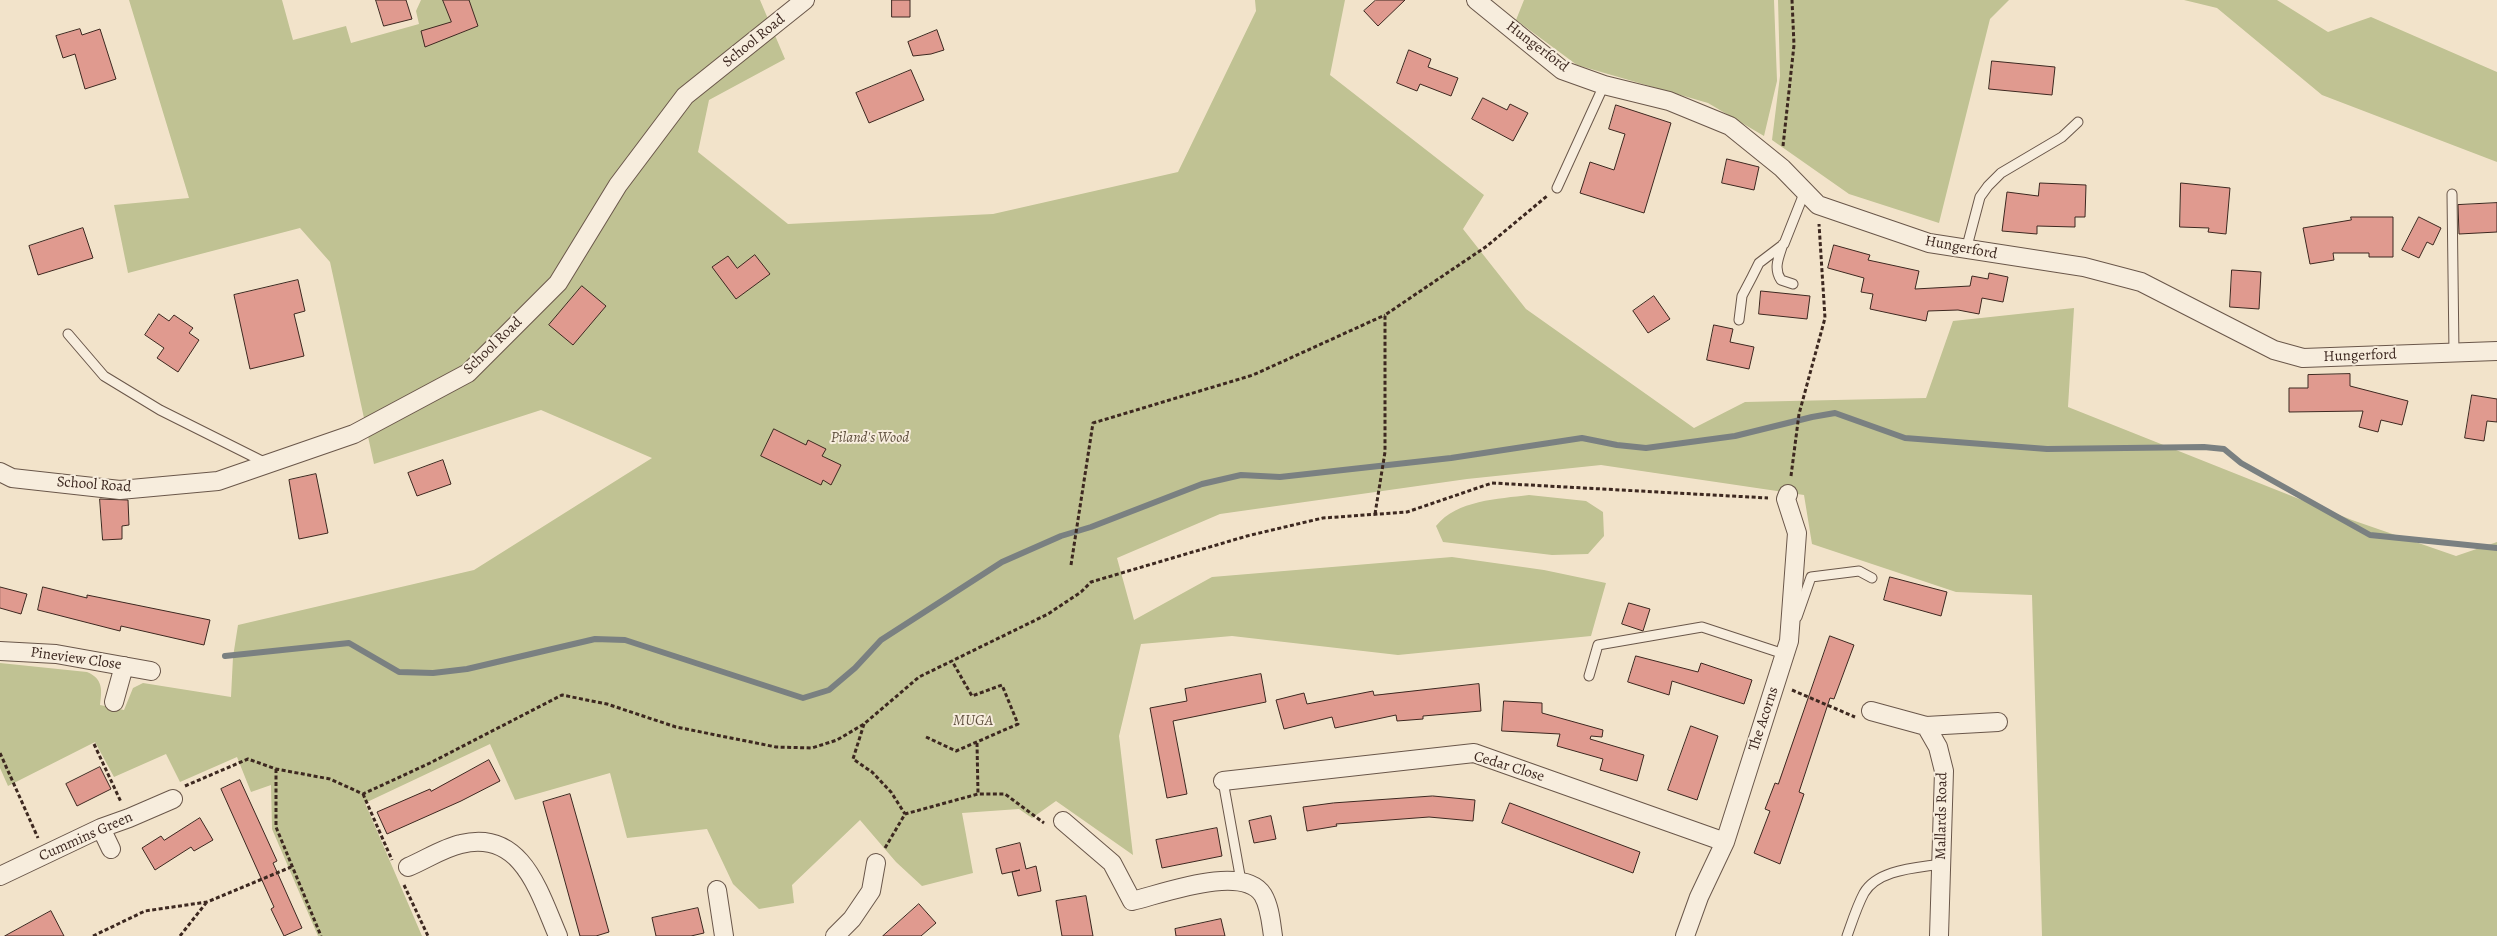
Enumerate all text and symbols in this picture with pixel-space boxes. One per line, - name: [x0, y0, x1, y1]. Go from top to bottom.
- street label: School Road: [719, 10, 789, 72]
- street label: Hungerford: [1502, 18, 1572, 76]
- street label: Hungerford: [1923, 232, 1999, 264]
- street label: School Road: [460, 314, 526, 378]
- street label: Hungerford: [2323, 346, 2397, 366]
- park label: Piland's Wood: [831, 429, 909, 447]
- street label: School Road: [56, 473, 132, 497]
- street label: Pineview Close: [29, 644, 123, 674]
- street label: The Acorns: [1745, 685, 1783, 753]
- park label: MUGA: [953, 712, 993, 730]
- street label: Cedar Close: [1472, 748, 1546, 786]
- street label: Mallards Road: [1932, 772, 1952, 860]
- street label: Cummins Green: [36, 808, 136, 866]

